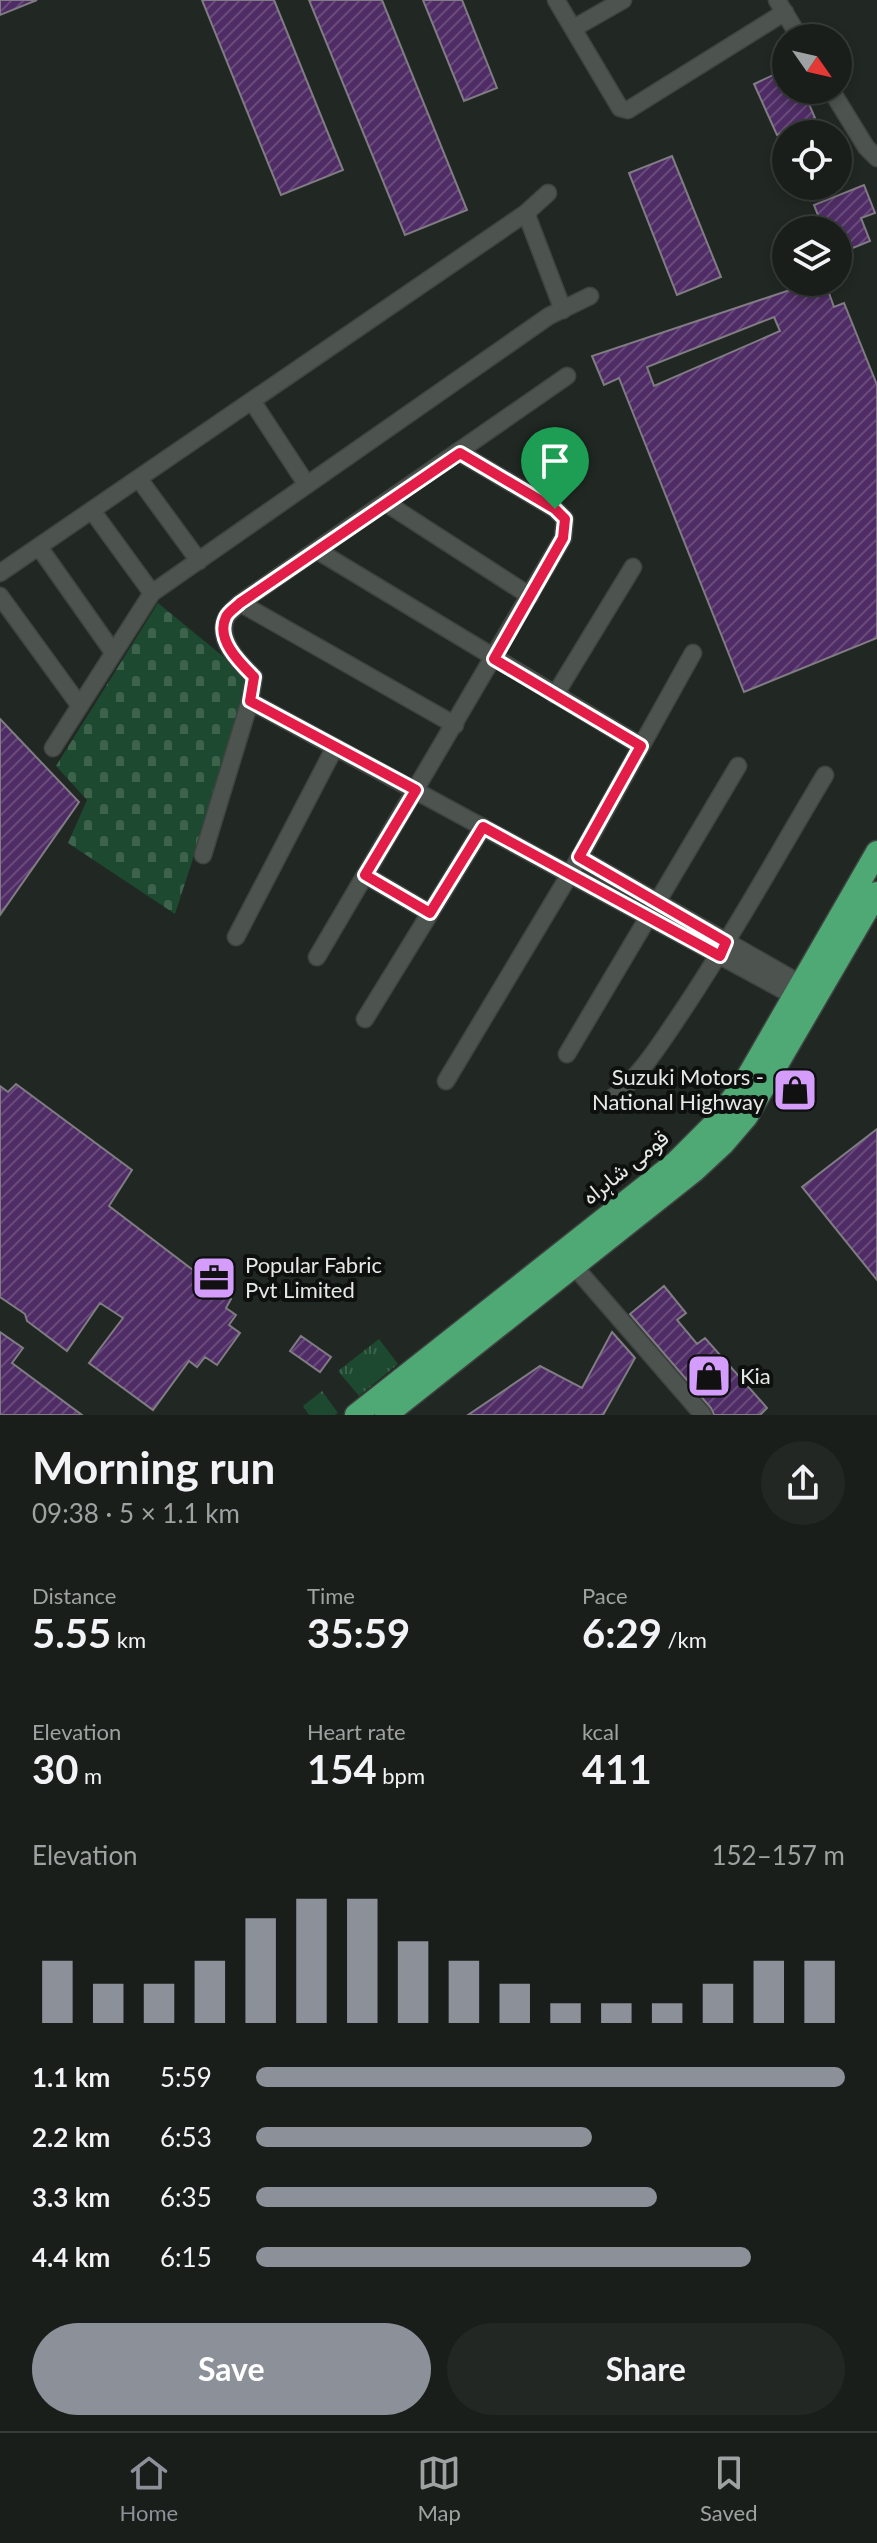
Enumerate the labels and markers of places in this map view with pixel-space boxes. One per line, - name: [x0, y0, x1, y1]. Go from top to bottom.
- pin: [521, 427, 589, 509]
- place label: Suzuki Motors - National Highway: [592, 1063, 765, 1115]
- shop icon: Suzuki Motors - National Highway: [771, 1066, 819, 1114]
- place label: Popular Fabric Pvt Limited: [245, 1251, 382, 1303]
- office icon: Popular Fabric Pvt Limited: [190, 1254, 238, 1302]
- shop icon: Kia: [685, 1352, 733, 1400]
- place label: Kia: [740, 1362, 771, 1389]

